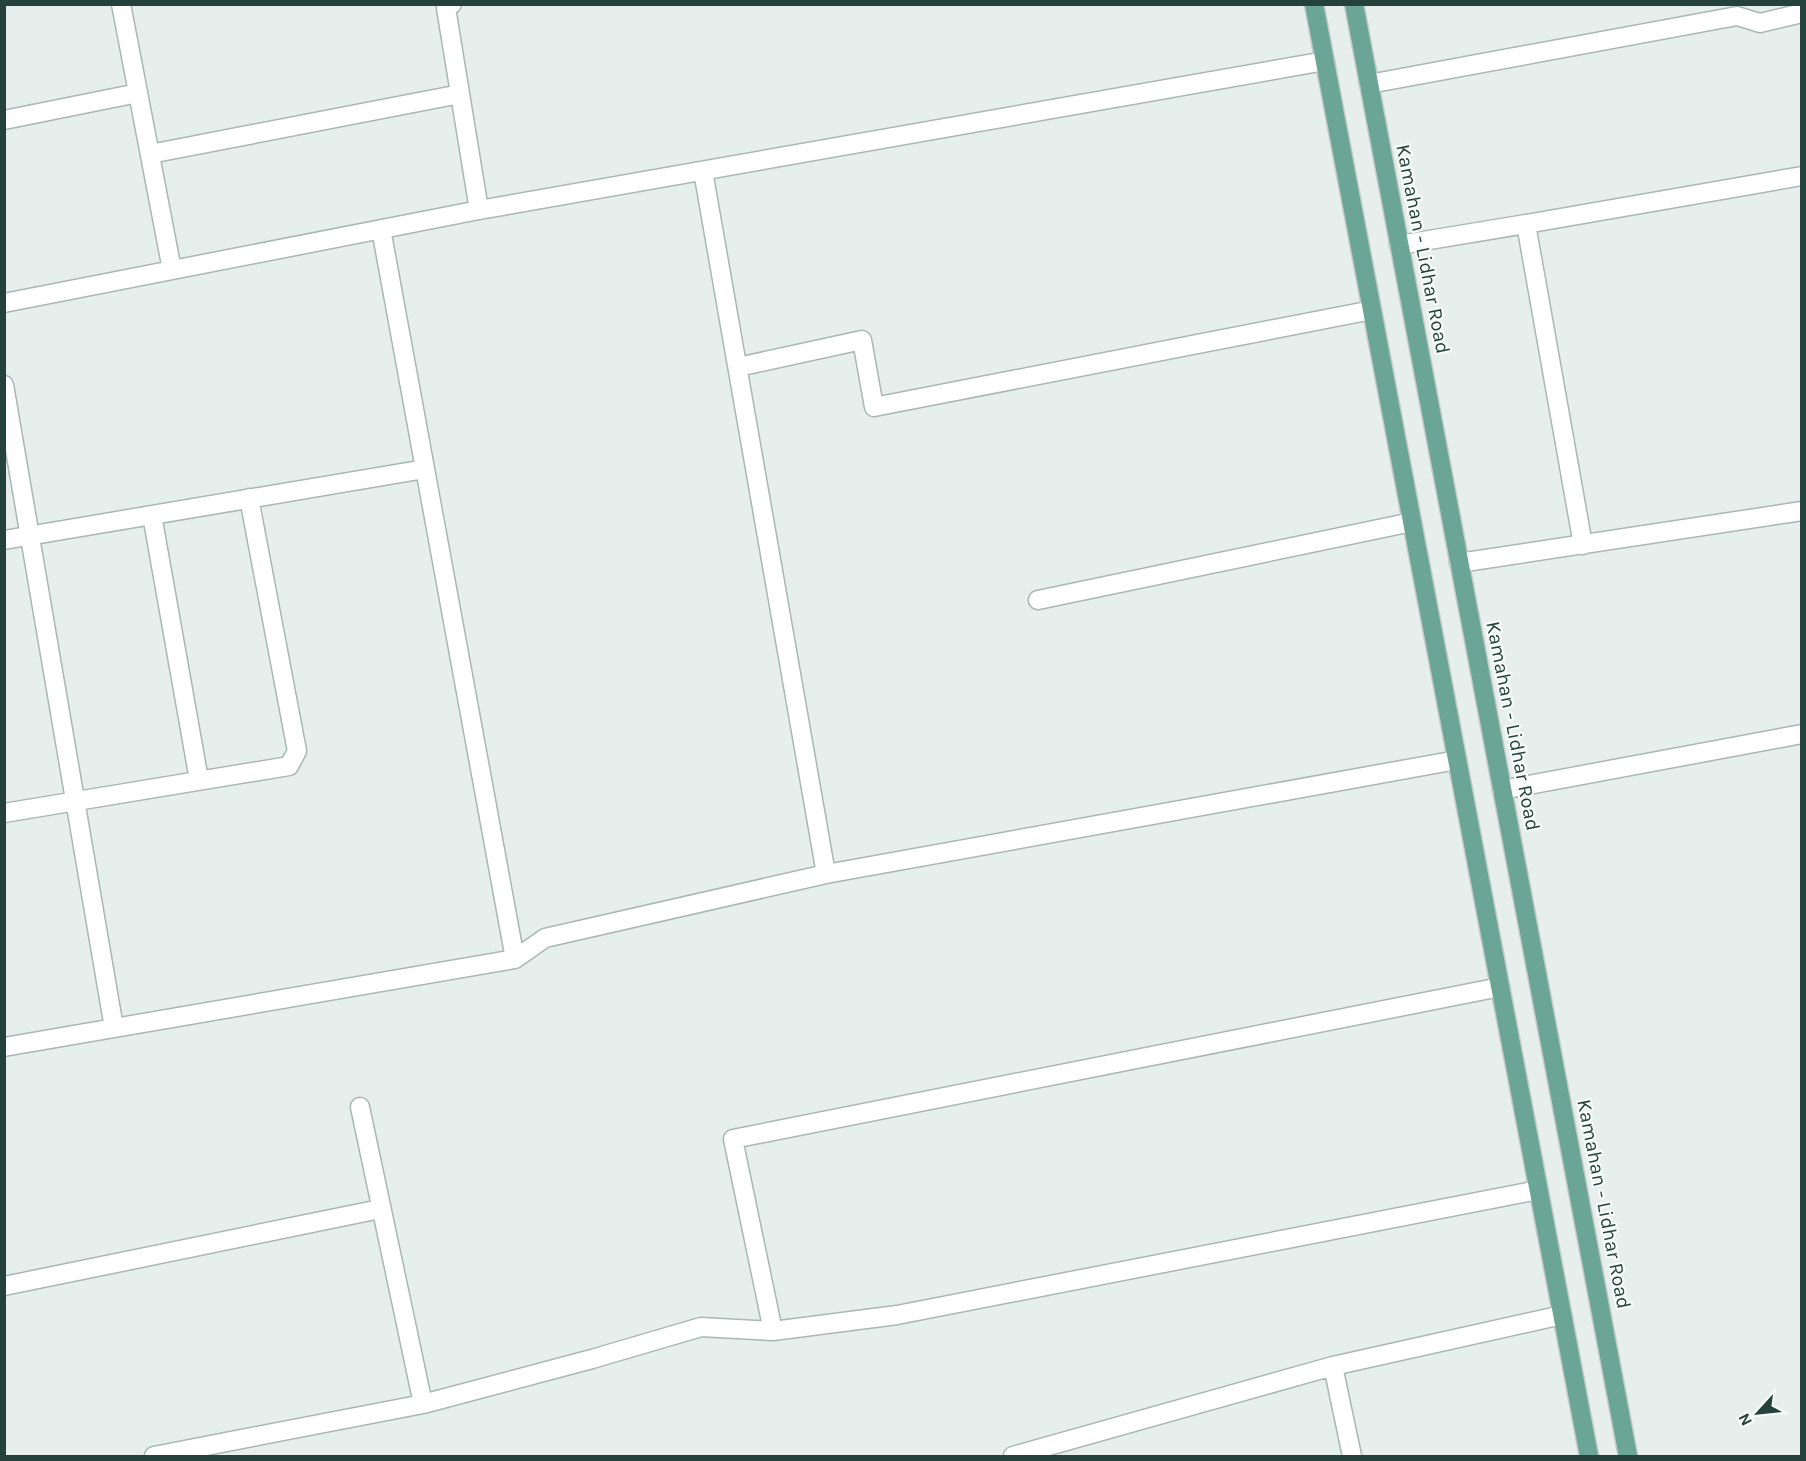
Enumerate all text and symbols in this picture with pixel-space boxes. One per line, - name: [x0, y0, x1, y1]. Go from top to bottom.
- street label: Kamahan - Lidhar Road: [1391, 142, 1455, 356]
- street label: Kamahan - Lidhar Road: [1481, 619, 1545, 833]
- street label: Kamahan - Lidhar Road: [1572, 1097, 1636, 1311]
- north arrow: [1728, 1383, 1788, 1443]
- text: N: [1734, 1410, 1756, 1429]

